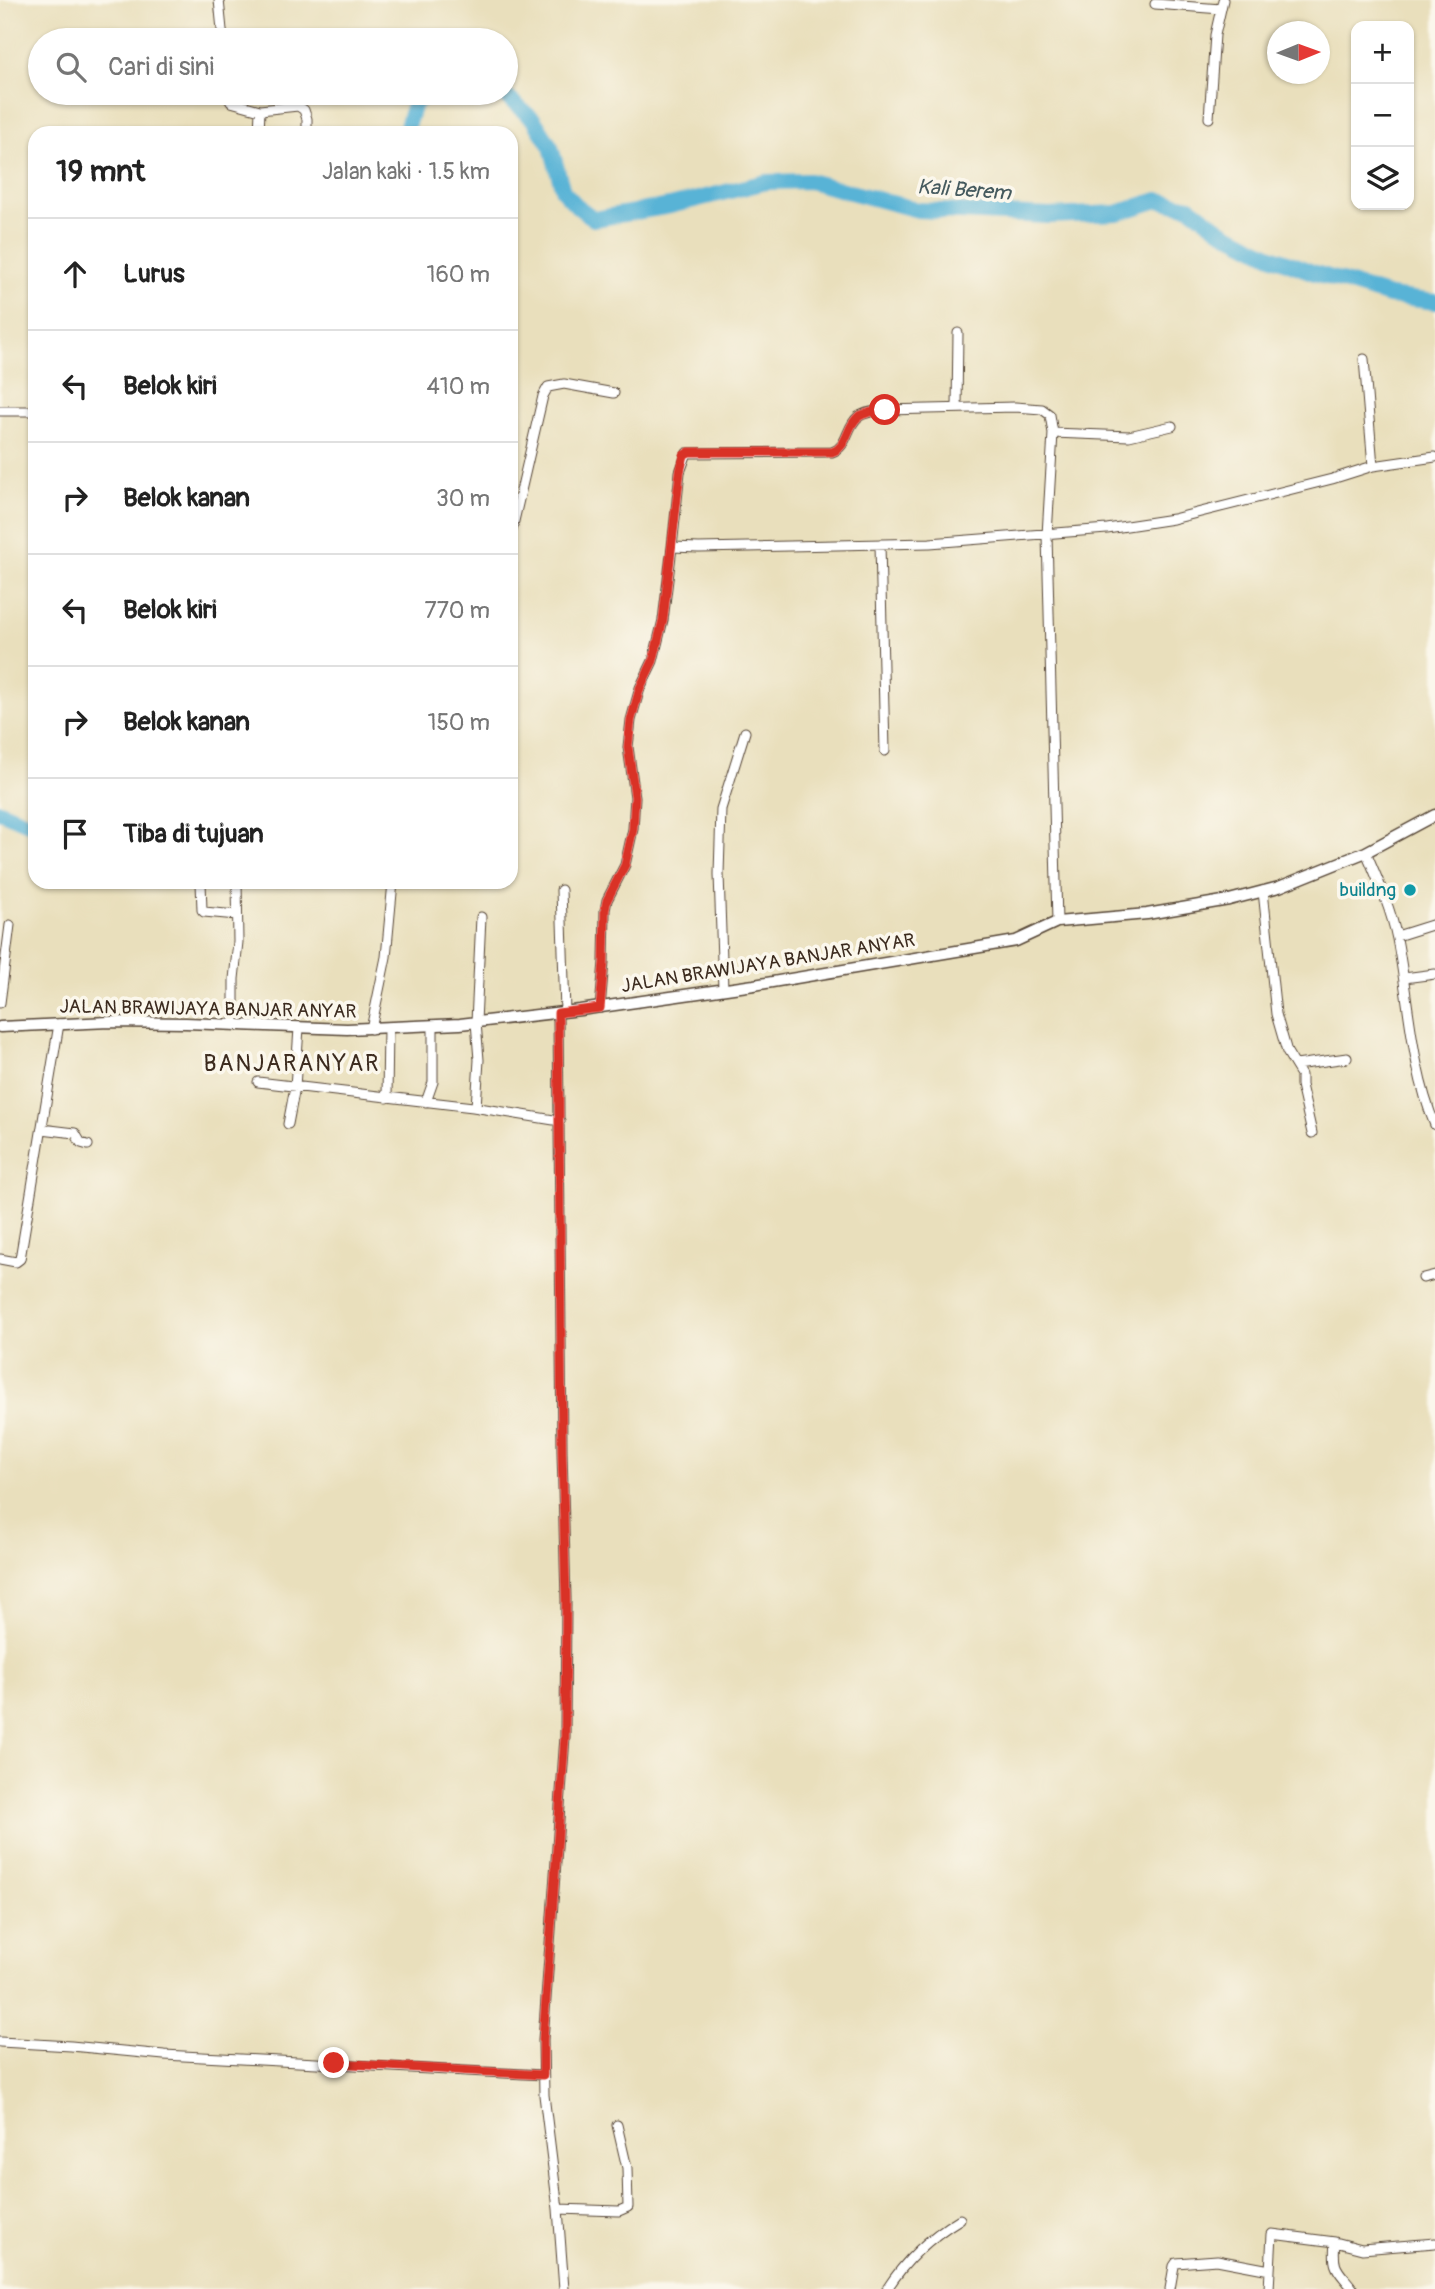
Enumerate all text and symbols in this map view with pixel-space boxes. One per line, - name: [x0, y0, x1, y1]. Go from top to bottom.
- north arrow: [1267, 21, 1330, 84]
- map controls: [1351, 21, 1414, 210]
- button: +: [1351, 21, 1414, 84]
- search box: [28, 28, 518, 105]
- icon: search: [52, 48, 90, 86]
- text: Cari di sini: [108, 51, 214, 83]
- button: −: [1351, 84, 1414, 147]
- button: layers: [1351, 147, 1414, 210]
- text: 19 mnt: [56, 153, 145, 190]
- text: Jalan kaki · 1.5 km: [322, 157, 490, 186]
- water label: Kali Berem: [916, 173, 1013, 207]
- icon: ahead: [56, 255, 94, 293]
- text: Lurus: [123, 258, 185, 290]
- text: 160 m: [426, 260, 490, 289]
- icon: left: [56, 367, 94, 405]
- text: Belok kiri: [123, 370, 217, 402]
- text: 410 m: [427, 372, 490, 401]
- route start: [869, 394, 900, 425]
- icon: right: [56, 479, 94, 517]
- text: Belok kanan: [123, 482, 250, 514]
- text: 30 m: [436, 484, 490, 513]
- icon: left: [56, 591, 94, 629]
- text: Belok kiri: [123, 594, 217, 626]
- text: 770 m: [425, 596, 490, 625]
- icon: right: [56, 703, 94, 741]
- text: Belok kanan: [123, 706, 250, 738]
- text: 150 m: [427, 708, 490, 737]
- icon: arrive: [56, 815, 94, 853]
- text: Tiba di tujuan: [123, 818, 264, 850]
- place label: buildng: [1340, 878, 1396, 902]
- marker: buildng: [1402, 882, 1418, 898]
- street label: JALAN BRAWIJAYA BANJAR ANYAR: [619, 928, 917, 998]
- street label: JALAN BRAWIJAYA BANJAR ANYAR: [59, 994, 357, 1024]
- district label: BANJARANYAR: [204, 1049, 380, 1078]
- route end: [318, 2047, 349, 2078]

